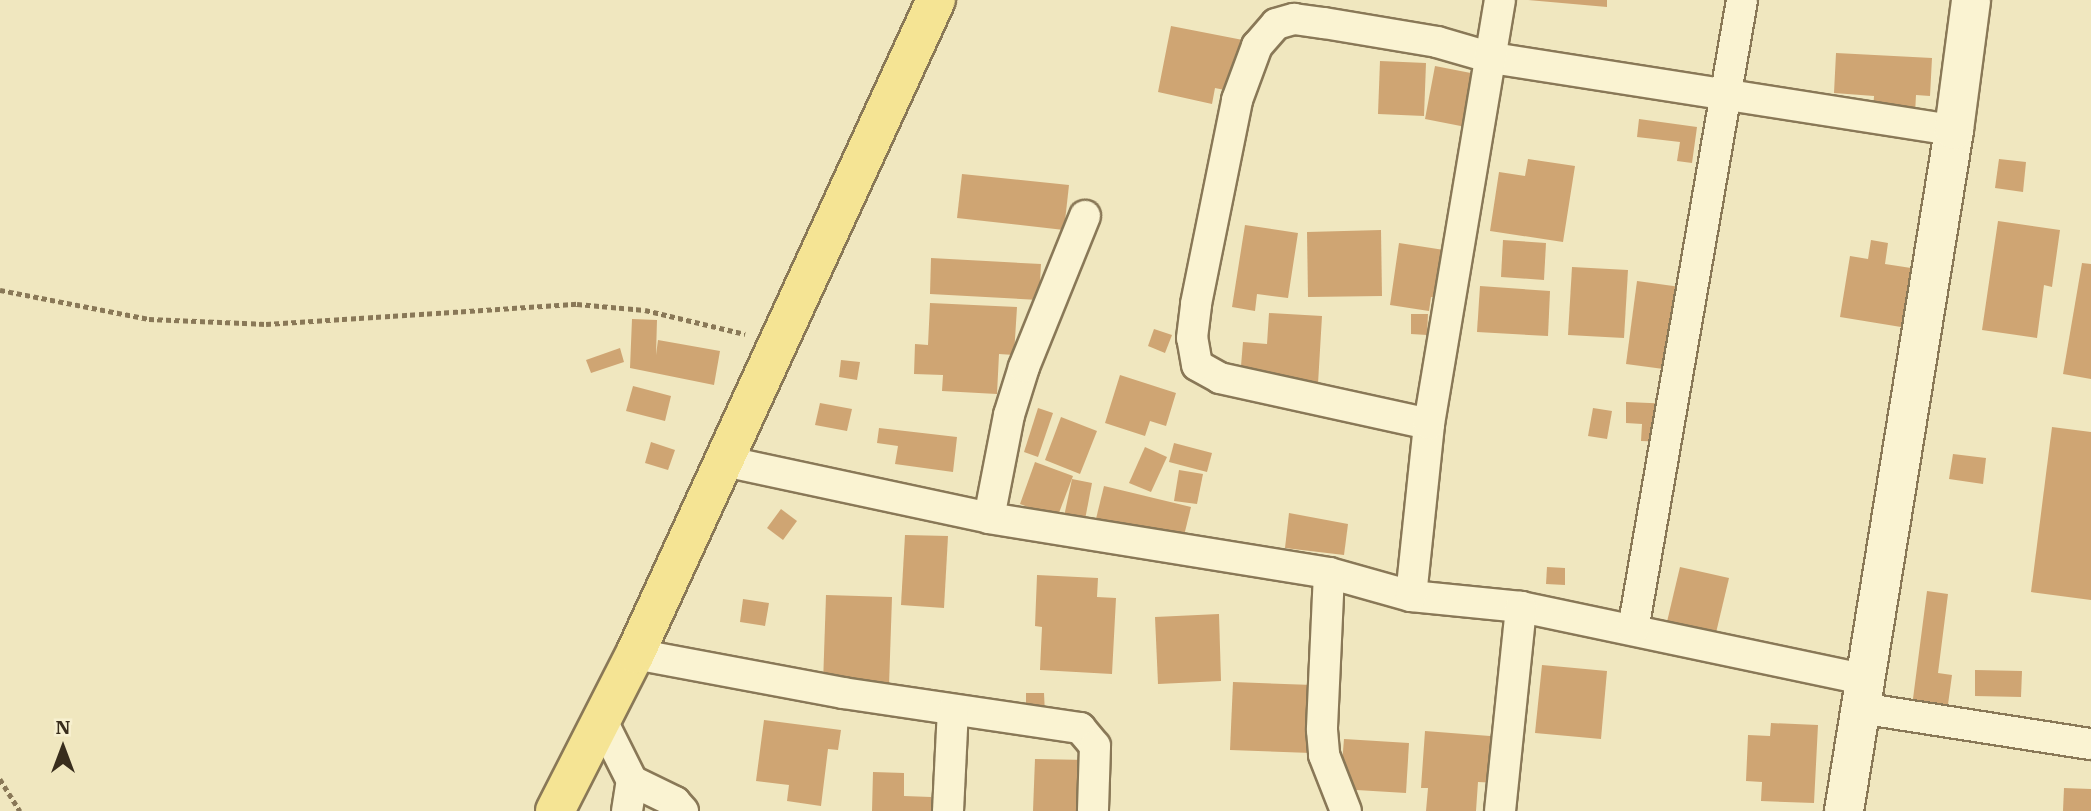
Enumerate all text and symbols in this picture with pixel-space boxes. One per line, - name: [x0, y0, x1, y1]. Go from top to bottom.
- north arrow: [28, 713, 98, 783]
- text: N: [55, 715, 71, 739]

